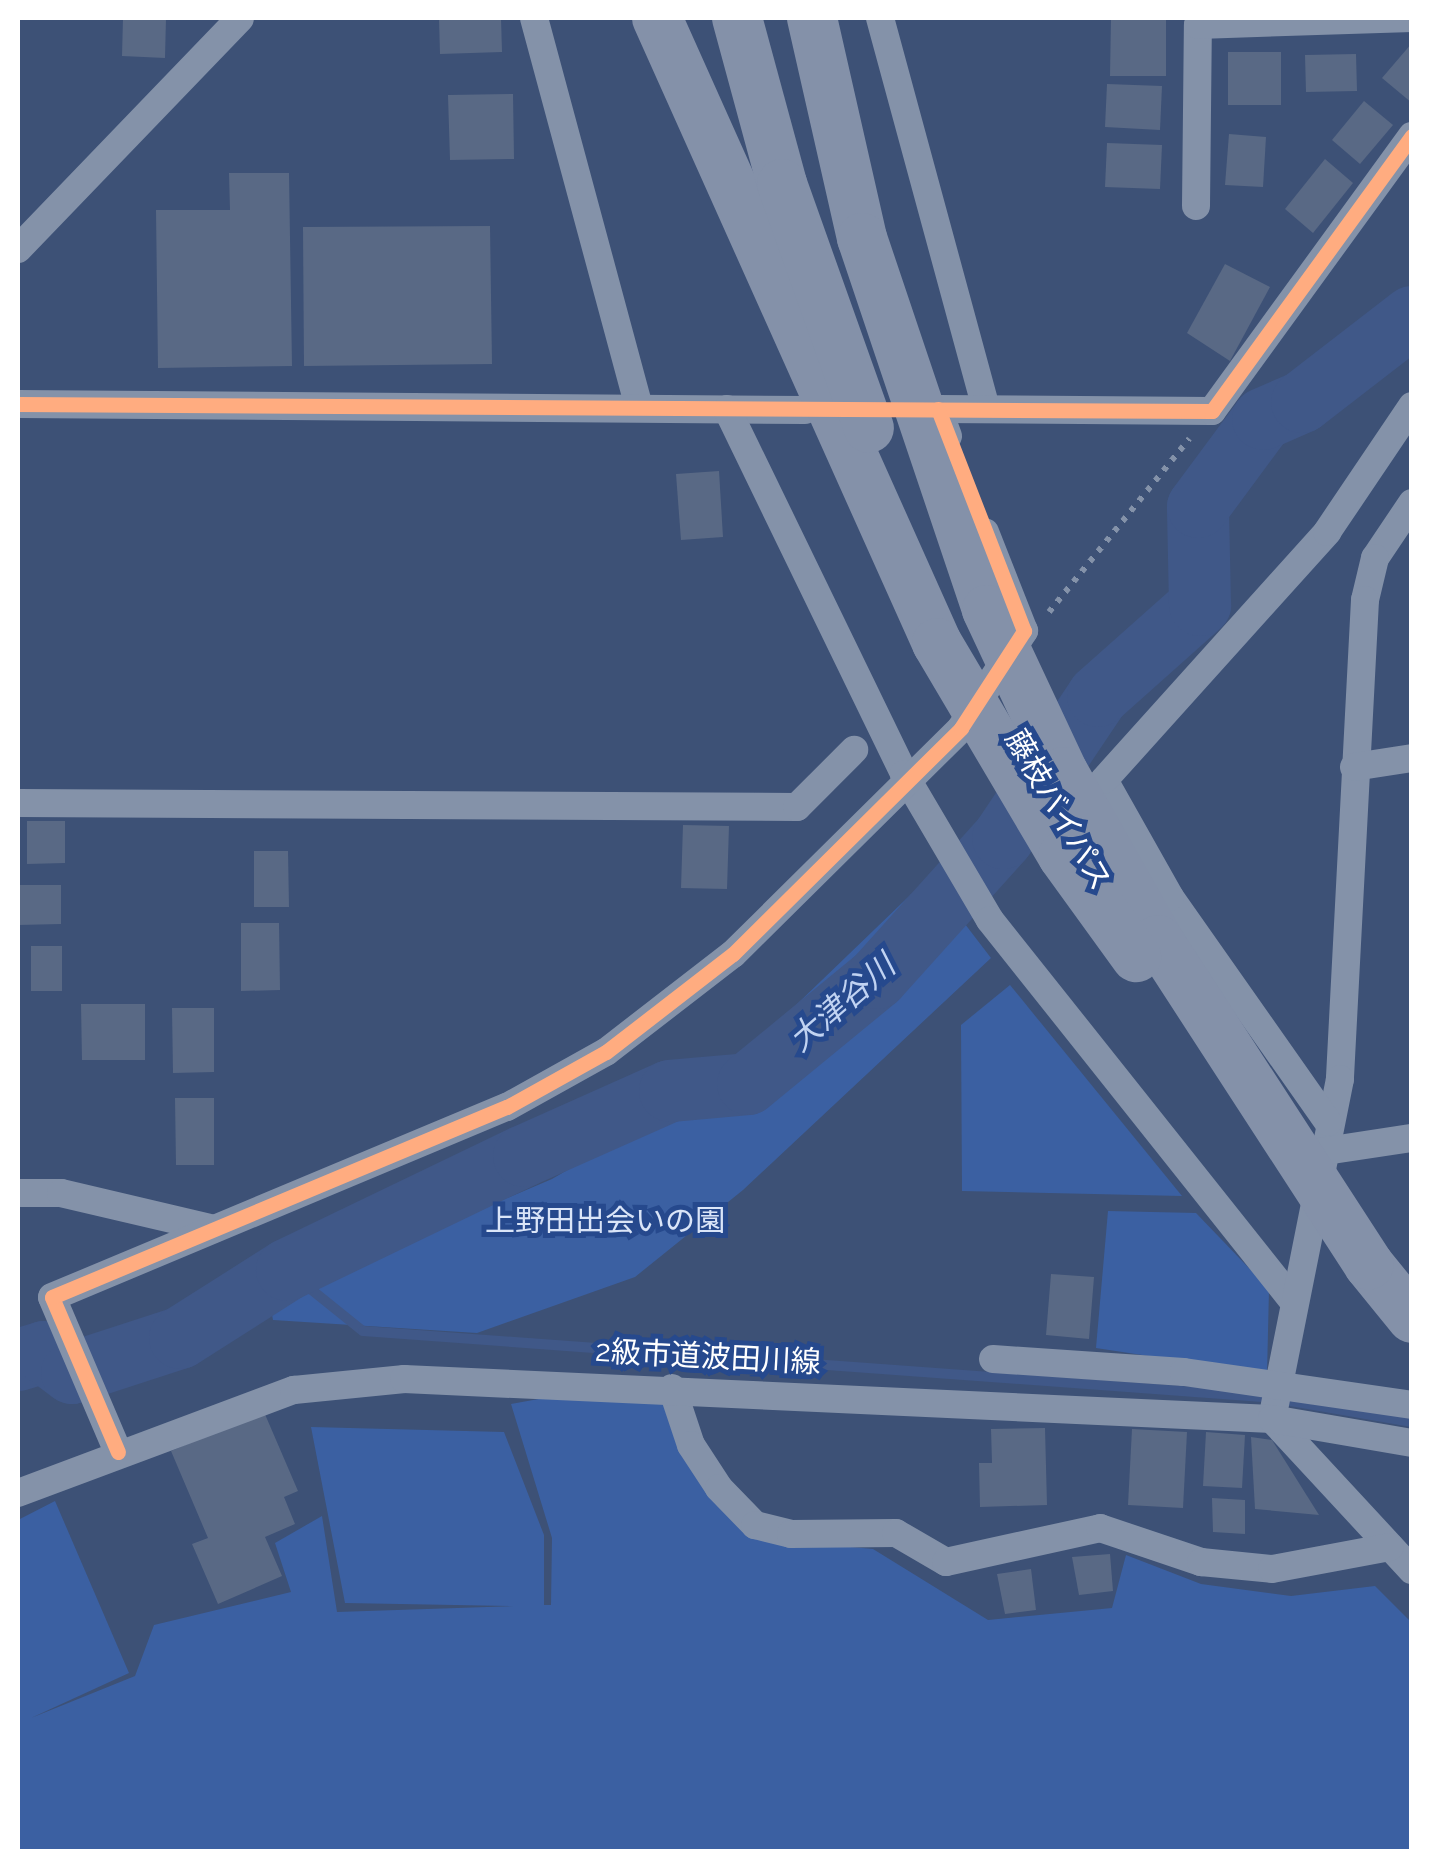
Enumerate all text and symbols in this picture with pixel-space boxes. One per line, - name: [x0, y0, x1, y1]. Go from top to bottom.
- street label: 藤枝バイパス: [997, 723, 1119, 897]
- water label: 大津谷川: [781, 947, 903, 1059]
- park label: 上野田出会いの園: [485, 1203, 725, 1239]
- street label: 2級市道波田川線: [594, 1333, 822, 1381]

